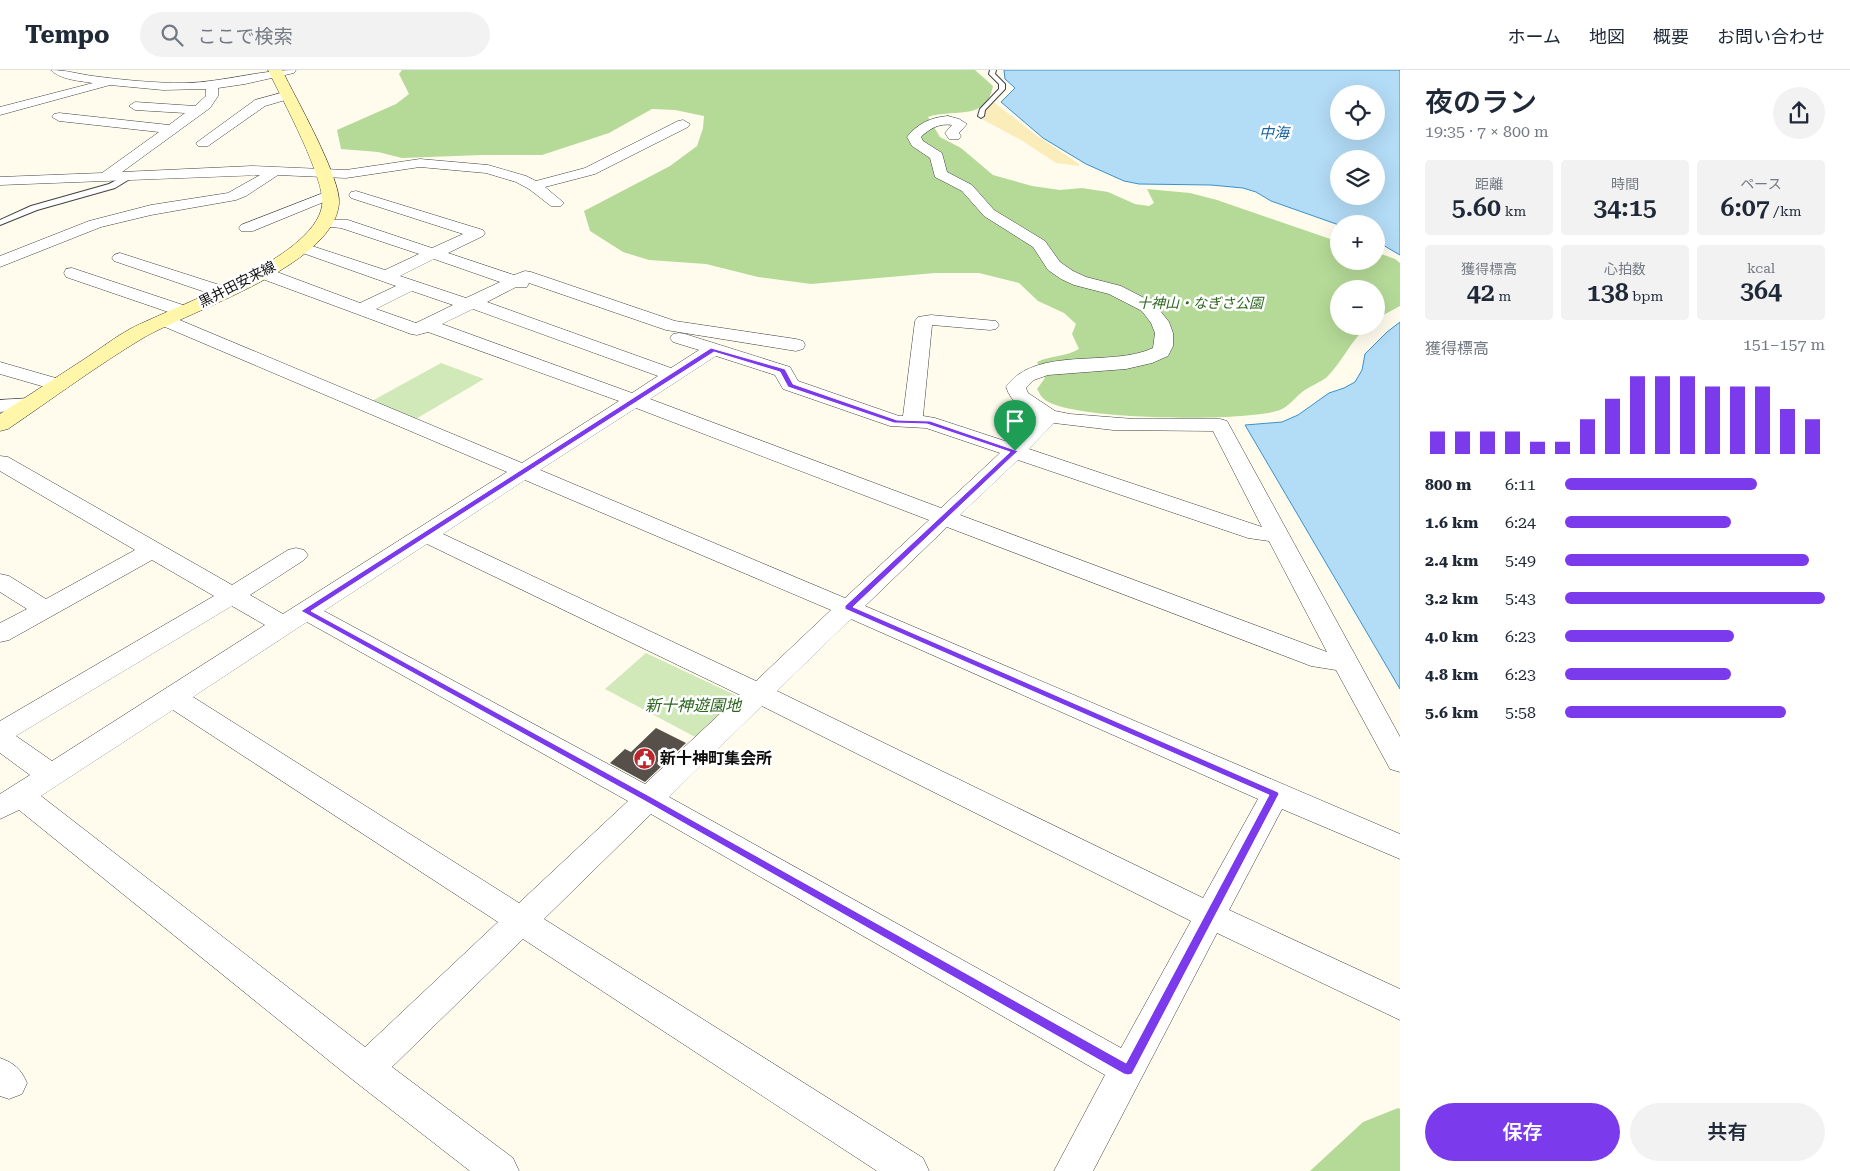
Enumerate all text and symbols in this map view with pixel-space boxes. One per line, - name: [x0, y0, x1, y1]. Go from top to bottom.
- search box: [140, 12, 490, 57]
- text: Tempo: [25, 21, 110, 49]
- icon: search: [158, 21, 186, 49]
- text: ここで検索: [198, 25, 293, 48]
- text: ホーム: [1508, 26, 1561, 47]
- text: 地図: [1589, 26, 1625, 47]
- text: 概要: [1653, 26, 1689, 47]
- text: お問い合わせ: [1717, 26, 1825, 47]
- map controls: [1330, 85, 1385, 335]
- button: locate: [1330, 85, 1385, 140]
- text: 夜のラン: [1425, 86, 1537, 119]
- button: share: [1773, 87, 1825, 139]
- text: 19:35 · 7 × 800 m: [1425, 122, 1549, 141]
- water label: 中海: [1259, 124, 1291, 142]
- button: layers: [1330, 150, 1385, 205]
- text: 距離: [1475, 176, 1503, 192]
- text: 時間: [1611, 176, 1639, 192]
- text: ペース: [1740, 176, 1782, 192]
- text: 5.60: [1452, 193, 1501, 222]
- text: 34:15: [1593, 193, 1657, 222]
- text: 6:07: [1720, 193, 1770, 222]
- text: km: [1501, 203, 1526, 219]
- text: /km: [1770, 203, 1802, 219]
- button: +: [1330, 215, 1385, 270]
- street label: 黒井田安来線: [196, 258, 278, 310]
- text: kcal: [1747, 260, 1775, 276]
- text: 獲得標高: [1461, 261, 1517, 277]
- text: 心拍数: [1604, 261, 1646, 277]
- text: 364: [1740, 276, 1782, 305]
- text: 42: [1467, 278, 1495, 307]
- text: 138: [1587, 278, 1629, 307]
- button: −: [1330, 280, 1385, 335]
- text: m: [1495, 288, 1511, 304]
- text: bpm: [1629, 288, 1663, 304]
- park label: 十神山・なぎさ公園: [1137, 295, 1265, 311]
- text: 151–157 m: [1743, 335, 1825, 354]
- text: 獲得標高: [1425, 339, 1489, 358]
- pin: [994, 400, 1036, 451]
- icon: arrive: [1001, 407, 1029, 435]
- text: 800 m: [1425, 475, 1471, 494]
- text: 6:11: [1505, 475, 1536, 494]
- text: 1.6 km: [1425, 513, 1478, 532]
- text: 6:24: [1505, 513, 1536, 532]
- text: 2.4 km: [1425, 551, 1478, 570]
- text: 5:49: [1505, 551, 1536, 570]
- text: 3.2 km: [1425, 589, 1478, 608]
- text: 5:43: [1505, 589, 1536, 608]
- text: 4.0 km: [1425, 627, 1478, 646]
- text: 6:23: [1505, 627, 1536, 646]
- text: 4.8 km: [1425, 665, 1478, 684]
- text: 6:23: [1505, 665, 1536, 684]
- park label: 新十神遊園地: [645, 696, 743, 715]
- text: 5.6 km: [1425, 703, 1478, 722]
- text: 5:58: [1505, 703, 1536, 722]
- public building icon: 新十神町集会所: [632, 746, 656, 770]
- place label: 新十神町集会所: [660, 749, 772, 768]
- button: 保存: [1425, 1103, 1620, 1161]
- button: 共有: [1630, 1103, 1825, 1161]

